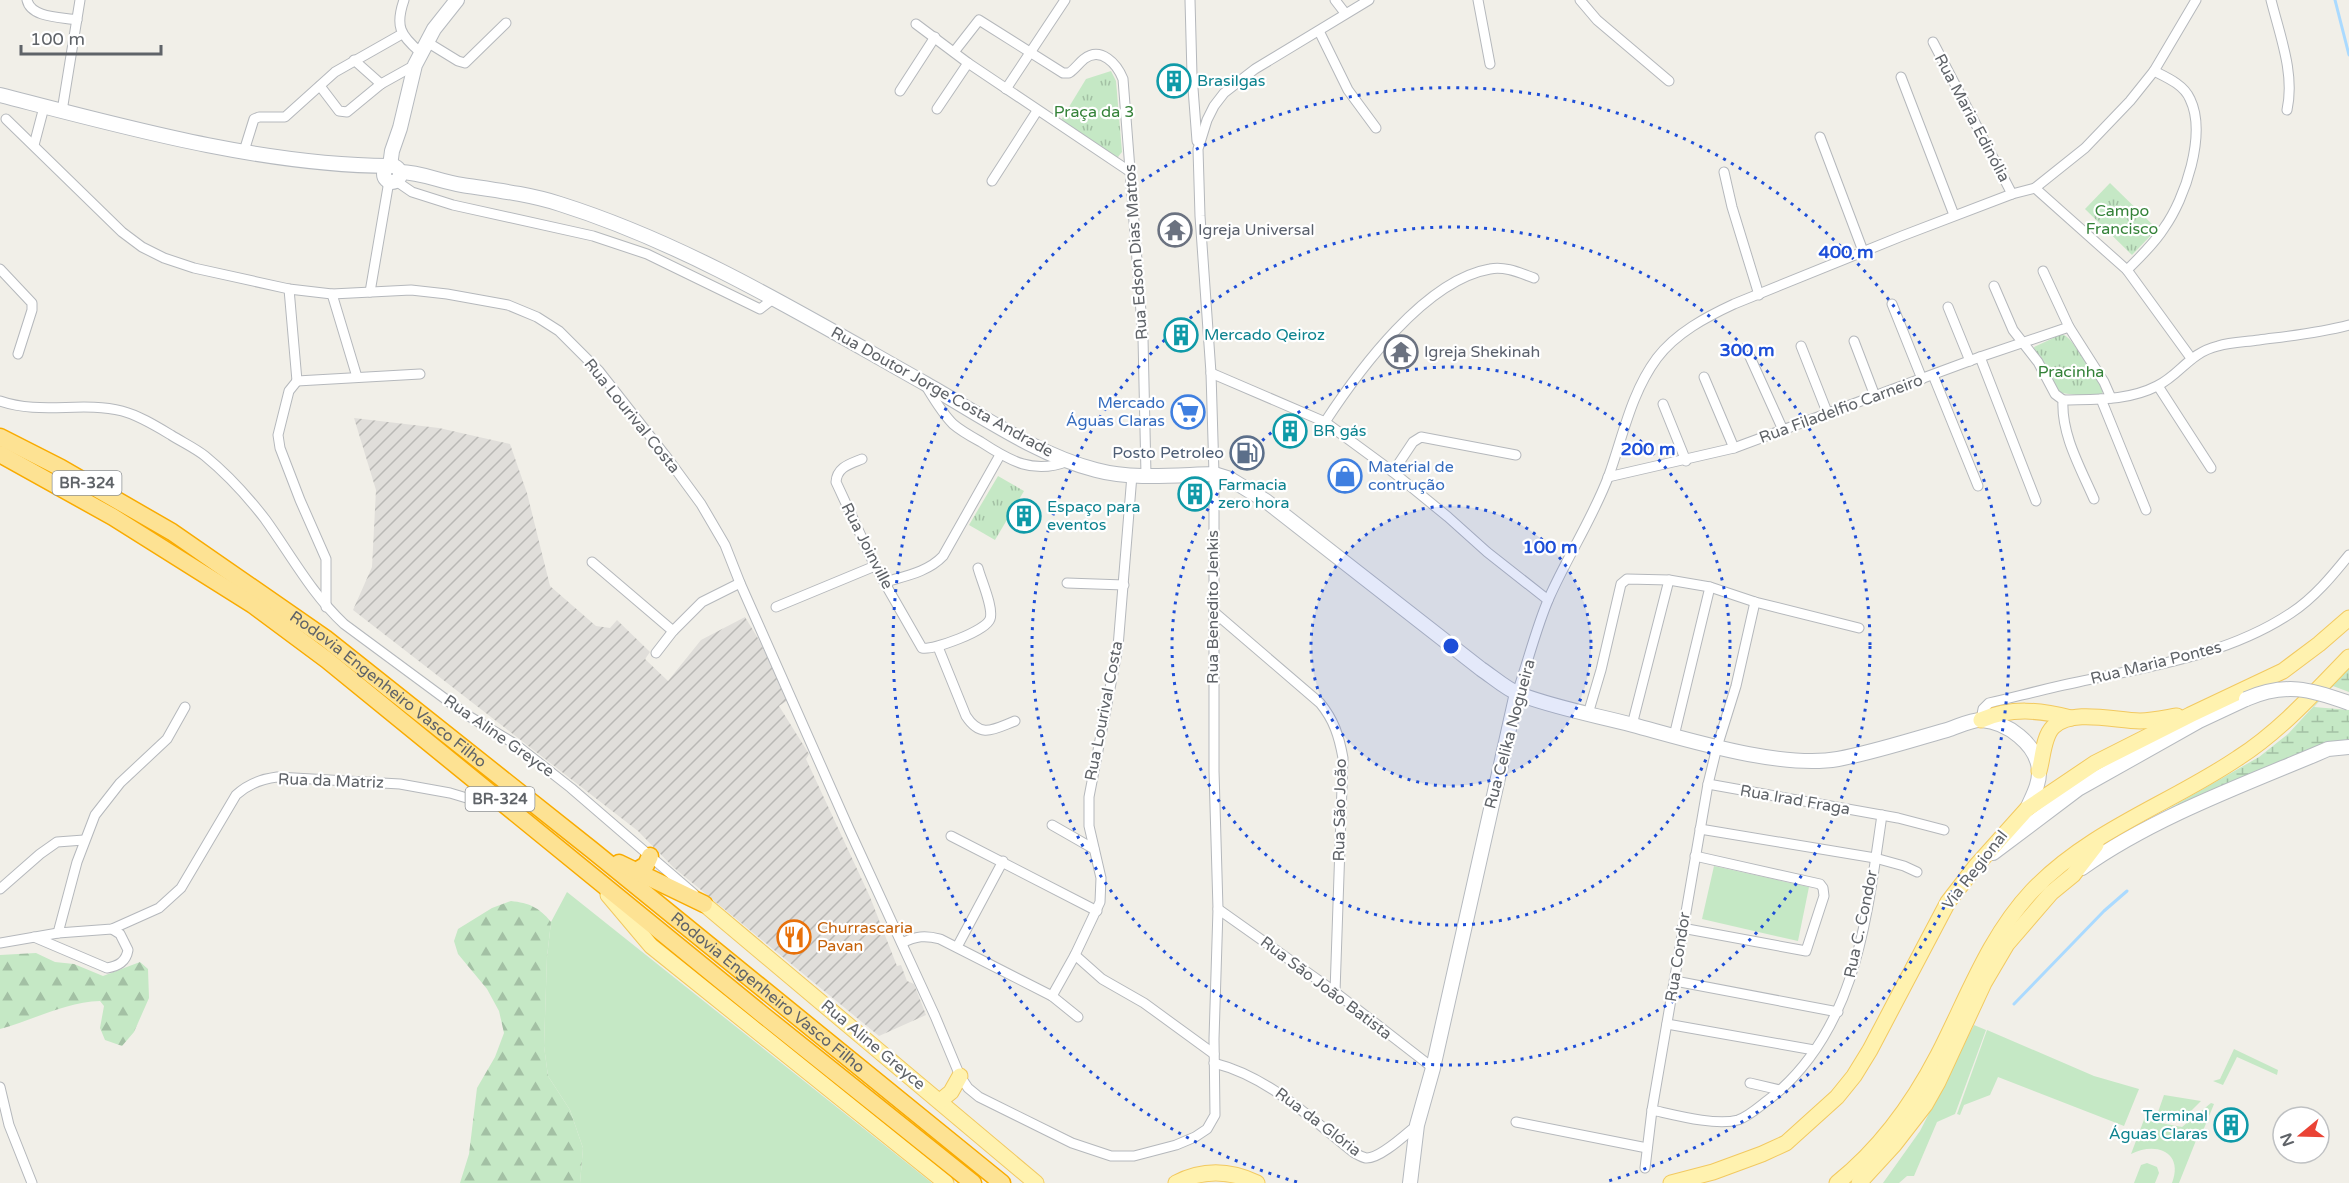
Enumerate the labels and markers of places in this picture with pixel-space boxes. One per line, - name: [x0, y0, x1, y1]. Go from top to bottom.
- building icon: Brasilgas: [1156, 63, 1192, 99]
- place label: Brasilgas: [1197, 71, 1266, 91]
- temple icon: Igreja Universal: [1157, 212, 1193, 248]
- place label: Igreja Universal: [1198, 220, 1314, 240]
- building icon: Mercado Qeiroz: [1163, 317, 1199, 353]
- place label: Mercado Qeiroz: [1204, 325, 1325, 345]
- temple icon: Igreja Shekinah: [1383, 334, 1419, 370]
- place label: Igreja Shekinah: [1424, 342, 1540, 362]
- place label: Mercado Águas Claras: [1066, 393, 1165, 431]
- supermarket icon: Mercado Águas Claras: [1170, 394, 1206, 430]
- building icon: BR gás: [1272, 413, 1308, 449]
- place label: BR gás: [1313, 421, 1366, 441]
- fuel station icon: Posto Petroleo: [1229, 435, 1265, 471]
- place label: Posto Petroleo: [1112, 443, 1224, 463]
- place label: Material de contrução: [1368, 457, 1454, 495]
- shop icon: Material de contrução: [1327, 458, 1363, 494]
- place label: Farmacia zero hora: [1218, 475, 1289, 513]
- building icon: Farmacia zero hora: [1177, 476, 1213, 512]
- place label: Espaço para eventos: [1047, 497, 1140, 535]
- building icon: Espaço para eventos: [1006, 498, 1042, 534]
- centre of rings: [1441, 636, 1461, 656]
- place label: Churrascaria Pavan: [817, 918, 913, 956]
- restaurant icon: Churrascaria Pavan: [776, 919, 812, 955]
- place label: Terminal Águas Claras: [2109, 1106, 2208, 1144]
- building icon: Terminal Águas Claras: [2213, 1107, 2249, 1143]

